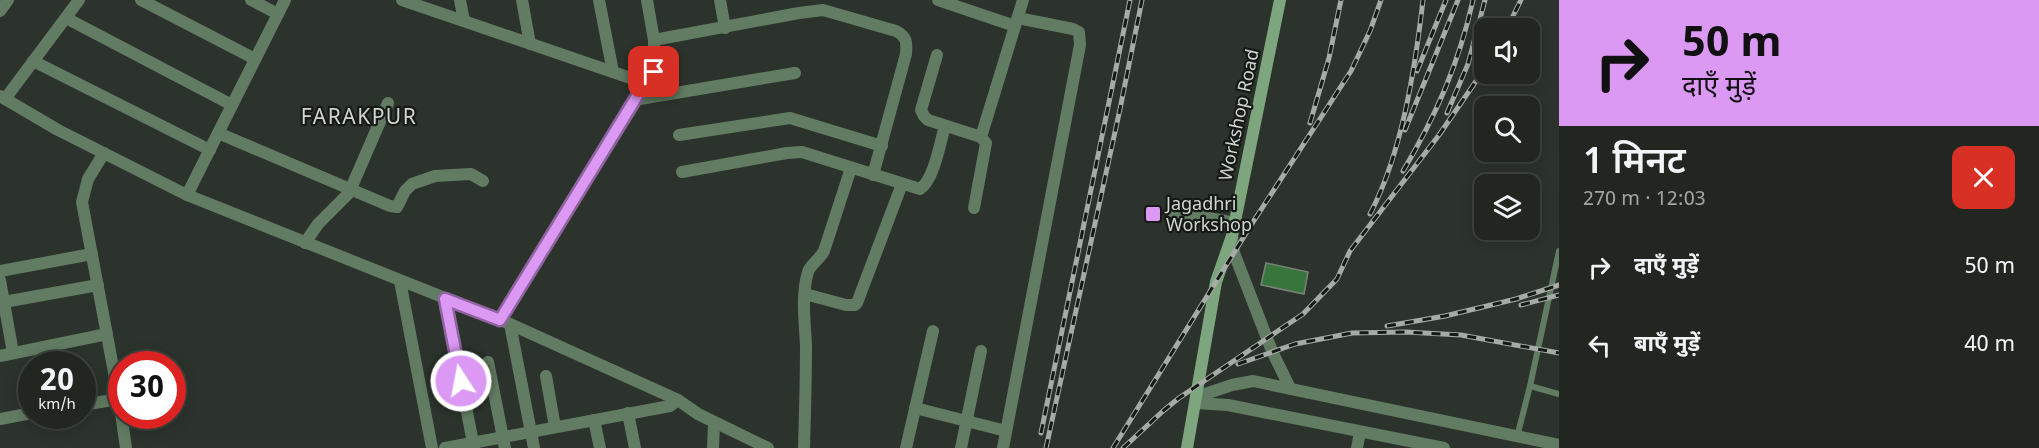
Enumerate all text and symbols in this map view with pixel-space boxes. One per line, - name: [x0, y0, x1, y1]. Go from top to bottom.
- map controls: [1474, 18, 1540, 240]
- button: sound: [1474, 18, 1540, 84]
- text: 50 m: [1682, 18, 1782, 73]
- icon: right: [1583, 24, 1661, 102]
- pin: [628, 46, 679, 97]
- street label: Workshop Road: [1215, 47, 1266, 183]
- icon: arrive: [637, 55, 670, 88]
- text: दाएँ मुड़ें: [1682, 71, 1756, 106]
- button: search: [1474, 96, 1540, 162]
- district label: FARAKPUR: [301, 105, 417, 133]
- text: 1 मिनट: [1583, 141, 1686, 188]
- button: close: [1952, 146, 2015, 209]
- button: layers: [1474, 174, 1540, 240]
- text: 270 m · 12:03: [1583, 187, 1706, 213]
- place label: Jagadhri Workshop: [1164, 194, 1252, 238]
- marker: Jagadhri Workshop: [1144, 205, 1162, 223]
- icon: right: [1583, 251, 1616, 284]
- text: दाएँ मुड़ें: [1634, 253, 1699, 282]
- text: 50 m: [1964, 253, 2015, 282]
- icon: left: [1583, 329, 1616, 362]
- text: बाएँ मुड़ें: [1634, 331, 1700, 360]
- text: 40 m: [1964, 331, 2015, 360]
- position arrow: [429, 349, 493, 413]
- speed limit sign: 30: [108, 351, 186, 429]
- text: 20: [40, 363, 74, 402]
- text: km/h: [38, 396, 76, 415]

